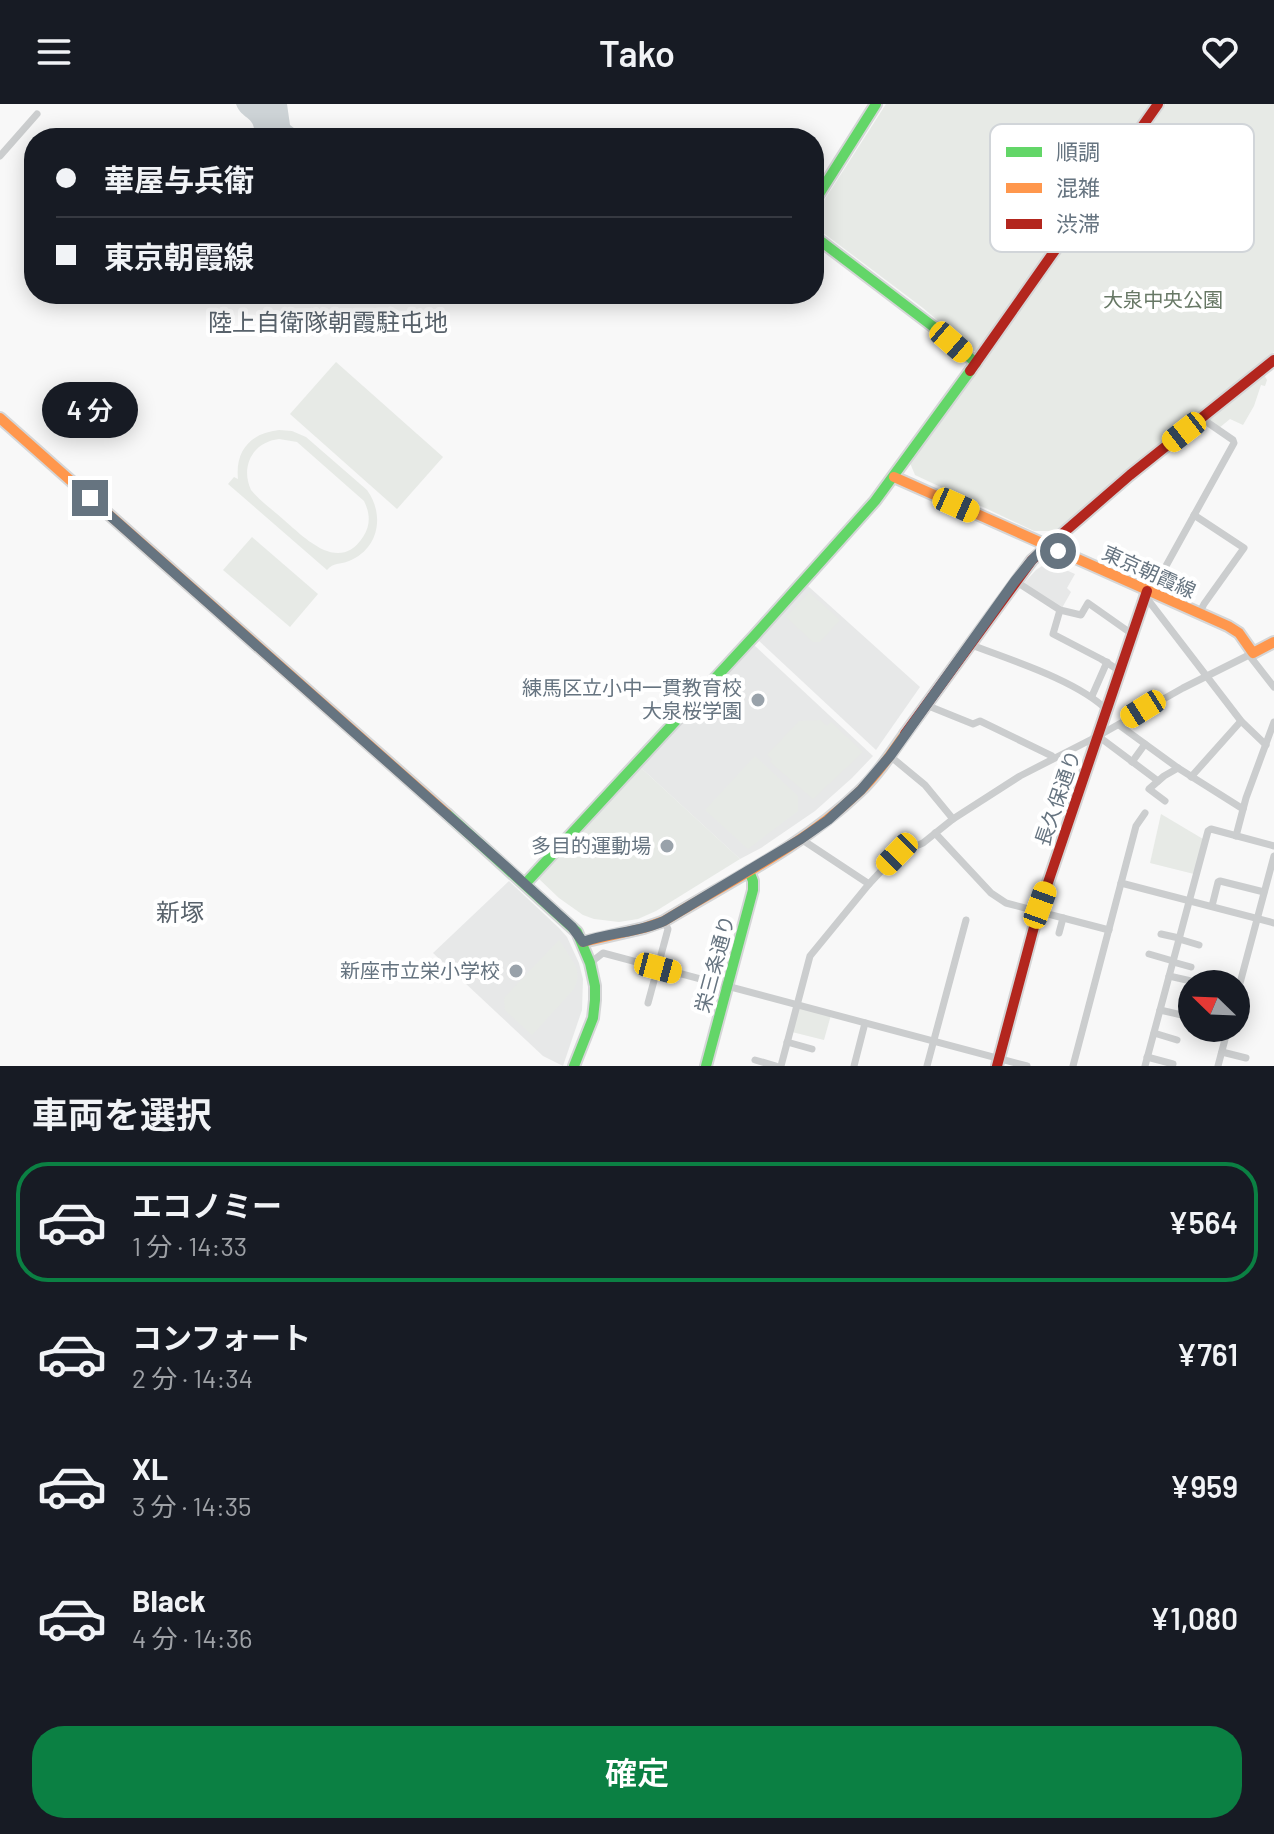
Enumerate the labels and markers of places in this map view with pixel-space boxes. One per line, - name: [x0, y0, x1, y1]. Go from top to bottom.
- place label: 練馬区立小中一貫教育校 大泉桜学園: [522, 675, 742, 722]
- marker: 練馬区立小中一貫教育校 大泉桜学園: [749, 691, 767, 709]
- place label: 多目的運動場: [531, 833, 651, 857]
- marker: 多目的運動場: [658, 837, 676, 855]
- place label: 新座市立栄小学校: [340, 958, 500, 982]
- marker: 新座市立栄小学校: [507, 962, 525, 980]

